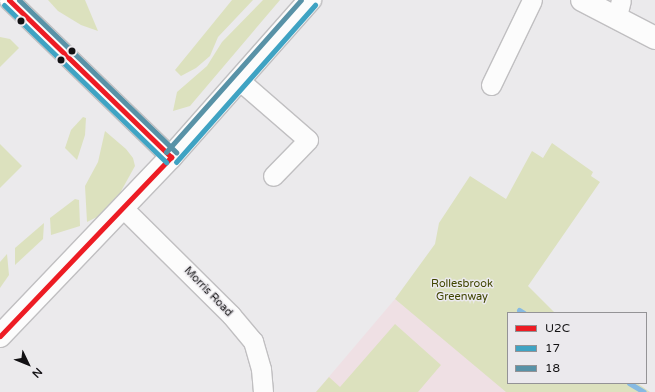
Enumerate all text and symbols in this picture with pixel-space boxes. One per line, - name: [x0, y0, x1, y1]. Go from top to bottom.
- unlabelled marker: [16, 16, 26, 26]
- unlabelled marker: [67, 46, 77, 56]
- unlabelled marker: [56, 55, 66, 65]
- street label: Morris Road: [181, 264, 235, 320]
- park label: Rollesbrook Greenway: [431, 278, 493, 304]
- legend: [507, 312, 647, 384]
- text: U2C: [545, 321, 570, 335]
- text: 17: [545, 341, 560, 355]
- north arrow: [8, 344, 48, 384]
- text: 18: [545, 361, 560, 375]
- text: N: [29, 365, 45, 380]

